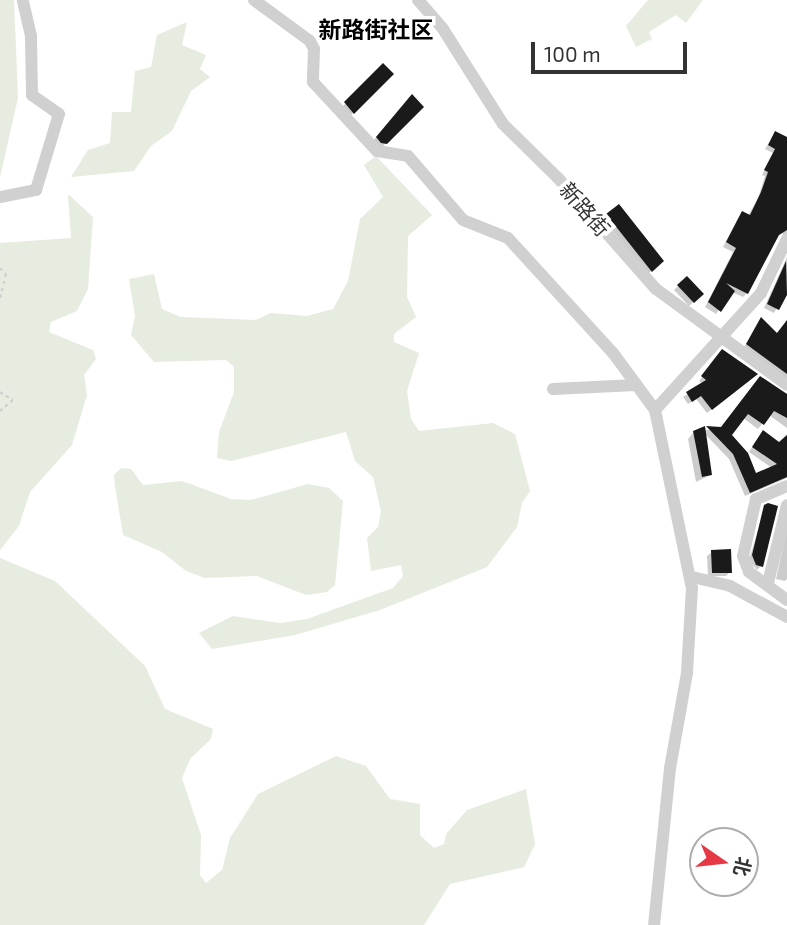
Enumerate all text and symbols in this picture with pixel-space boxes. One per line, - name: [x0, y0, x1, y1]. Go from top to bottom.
- district label: 新路街社区: [319, 15, 433, 43]
- scale bar: [535, 28, 691, 72]
- text: 100 m: [544, 41, 601, 66]
- street label: 新路街: [555, 177, 615, 241]
- north arrow: [689, 827, 759, 897]
- text: 北: [729, 855, 756, 879]

